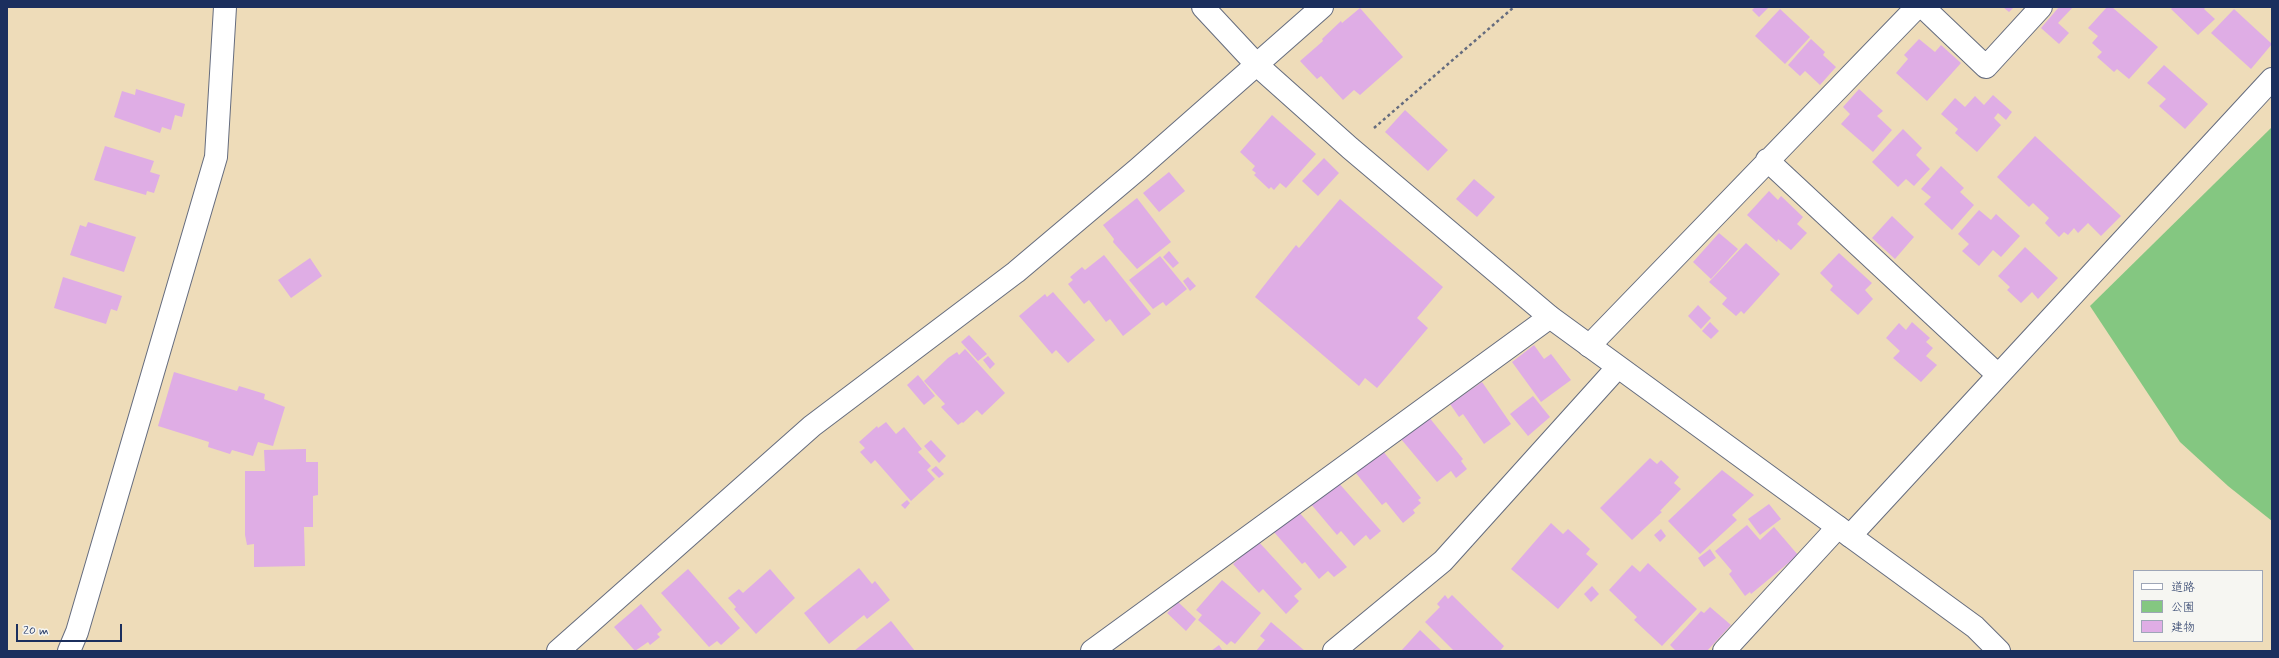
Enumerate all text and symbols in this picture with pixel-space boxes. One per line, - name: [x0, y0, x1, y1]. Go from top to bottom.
- legend: [2133, 570, 2263, 642]
- text: 道路: [2171, 580, 2195, 596]
- text: 公園: [2171, 600, 2195, 616]
- scale bar: [18, 616, 124, 642]
- text: 建物: [2171, 620, 2195, 636]
- text: 20 m: [23, 623, 49, 639]

